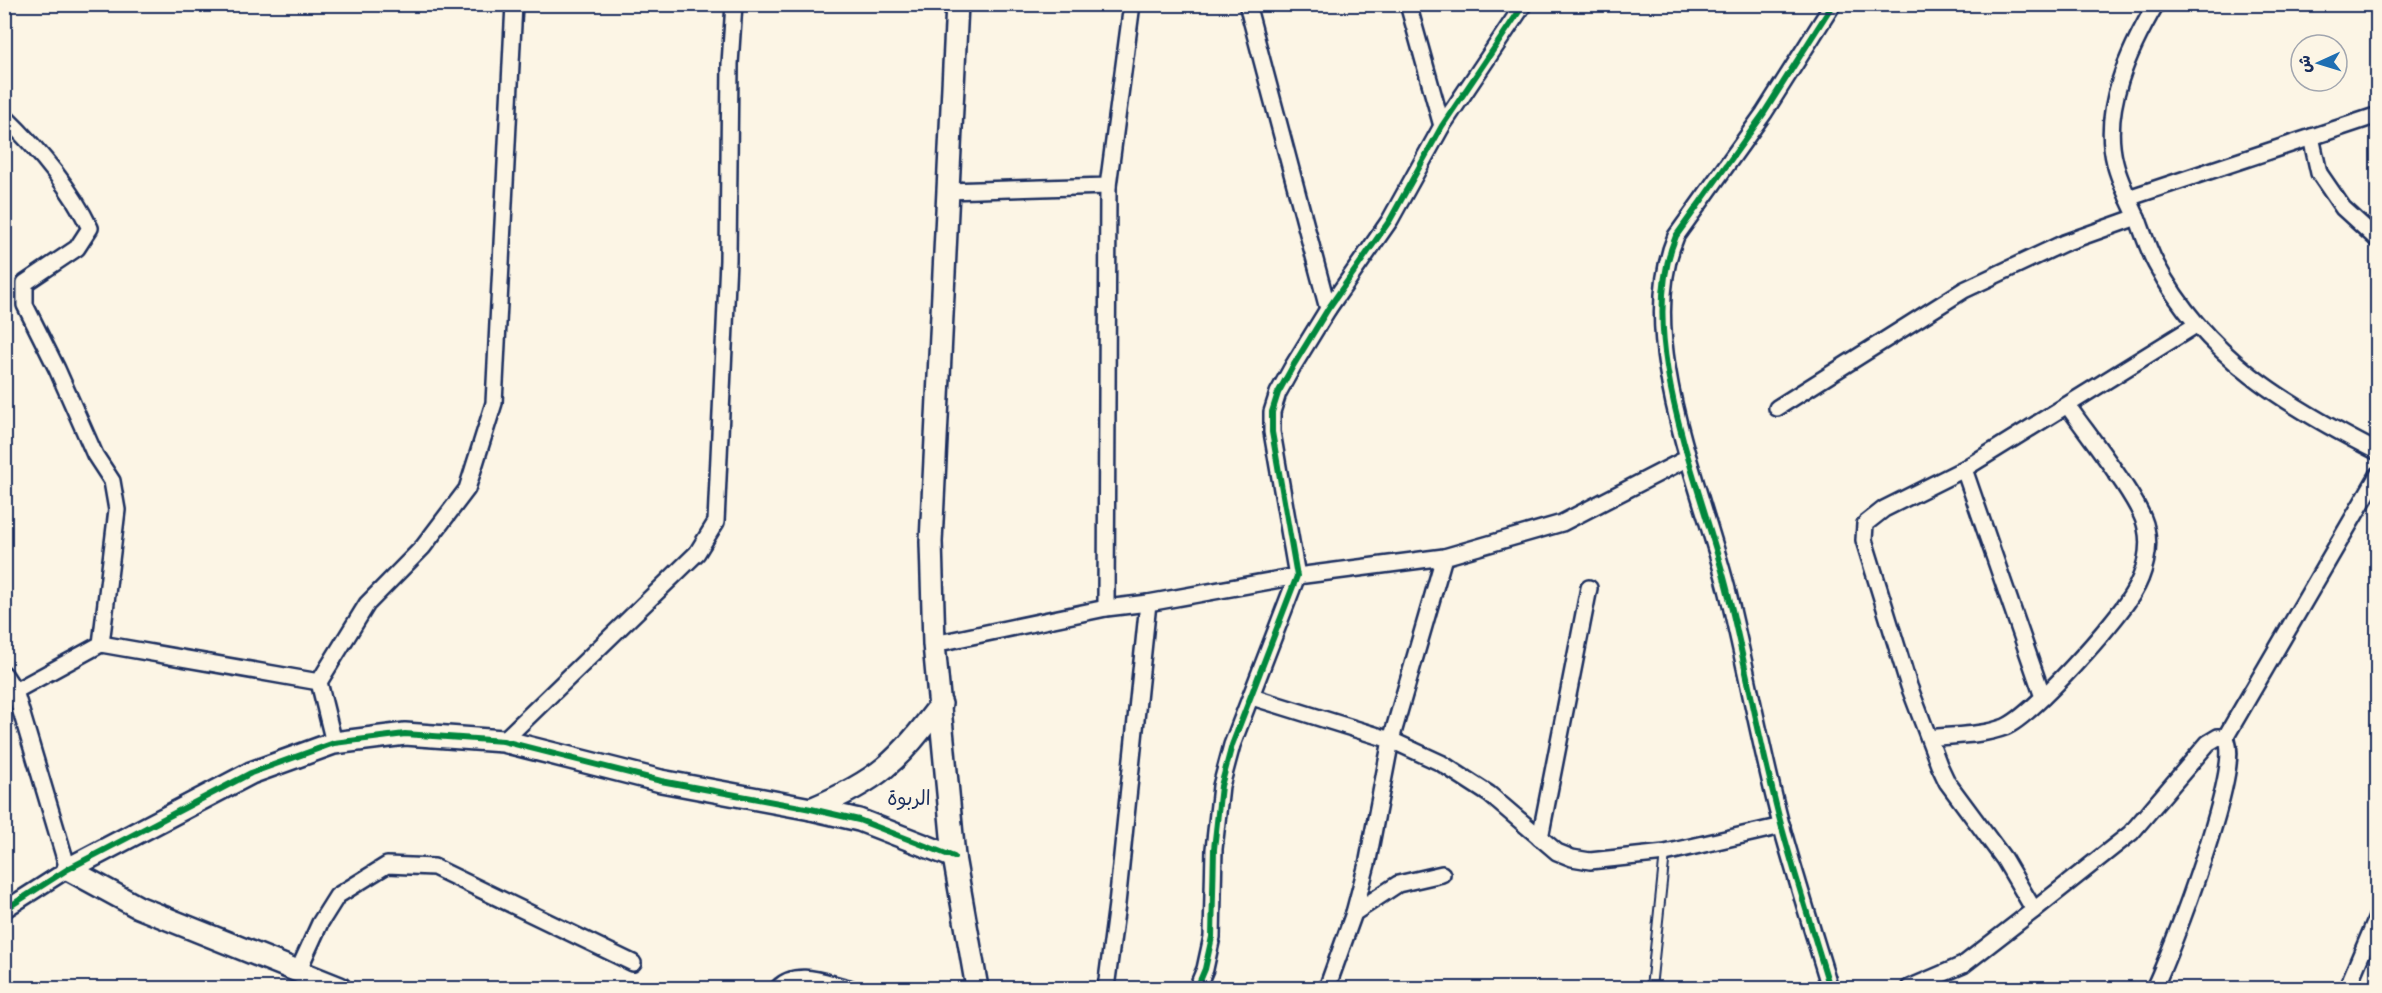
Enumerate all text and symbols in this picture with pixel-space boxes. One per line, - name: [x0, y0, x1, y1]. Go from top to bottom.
- north arrow: [2289, 33, 2349, 93]
- text: ش: [2292, 54, 2316, 74]
- district label: الربوة: [887, 784, 931, 811]

